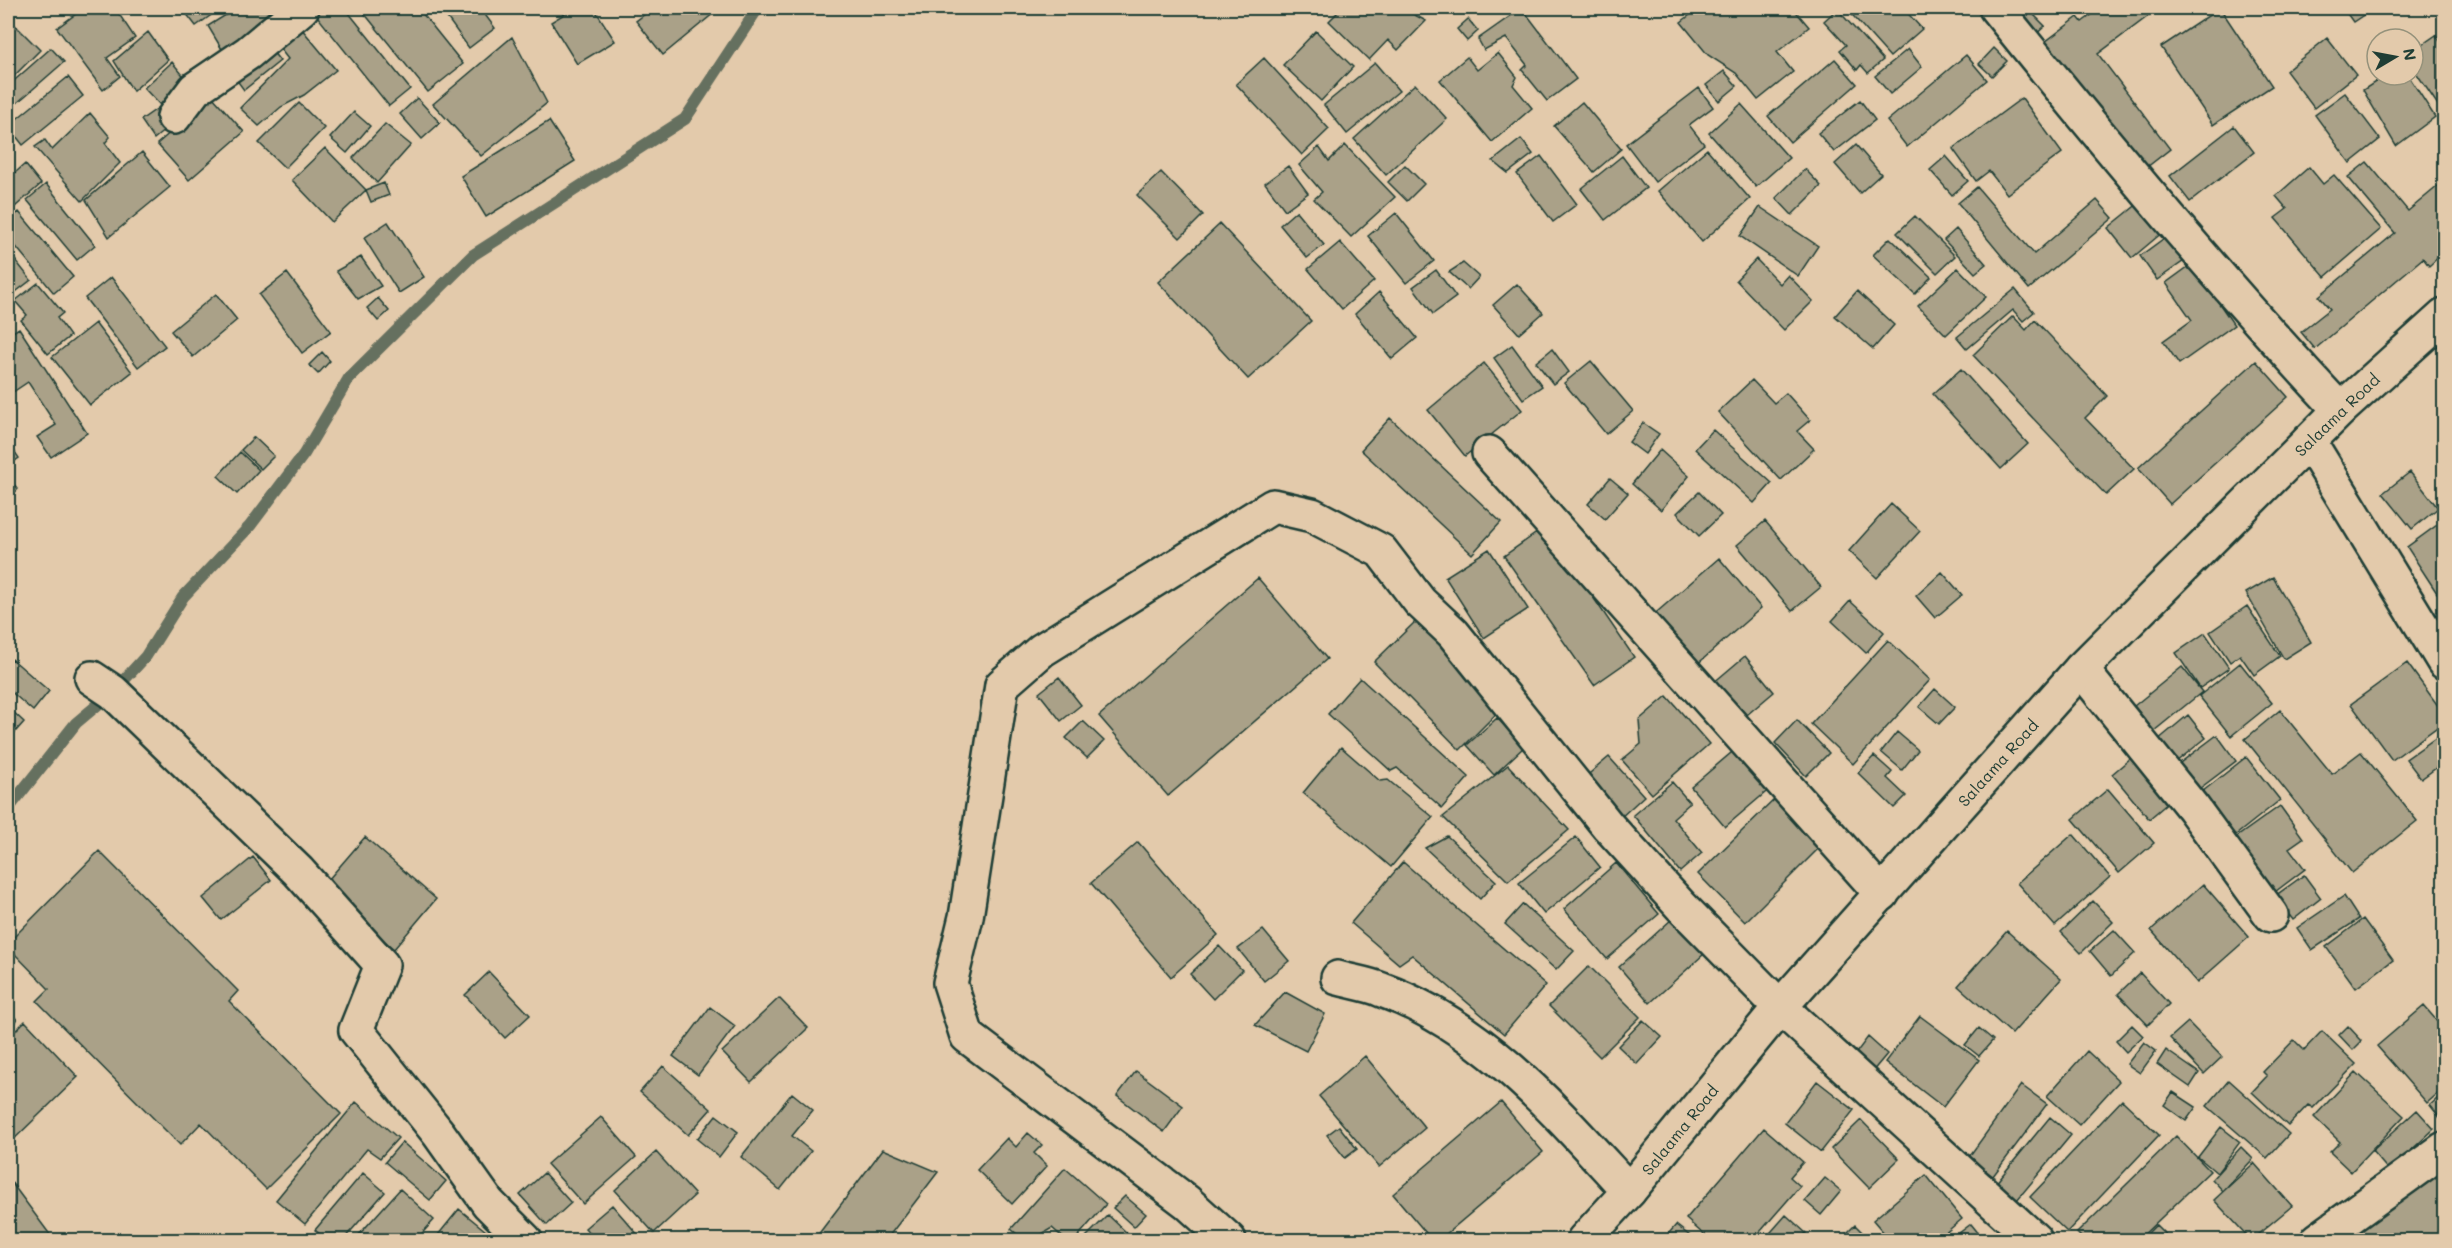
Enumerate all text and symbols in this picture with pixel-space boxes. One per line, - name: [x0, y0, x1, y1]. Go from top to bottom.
- north arrow: [2365, 27, 2425, 87]
- text: N: [2399, 46, 2422, 62]
- street label: Salaama Road: [2290, 369, 2384, 461]
- street label: Salaama Road: [1953, 715, 2042, 811]
- street label: Salaama Road: [1637, 1080, 1723, 1179]

